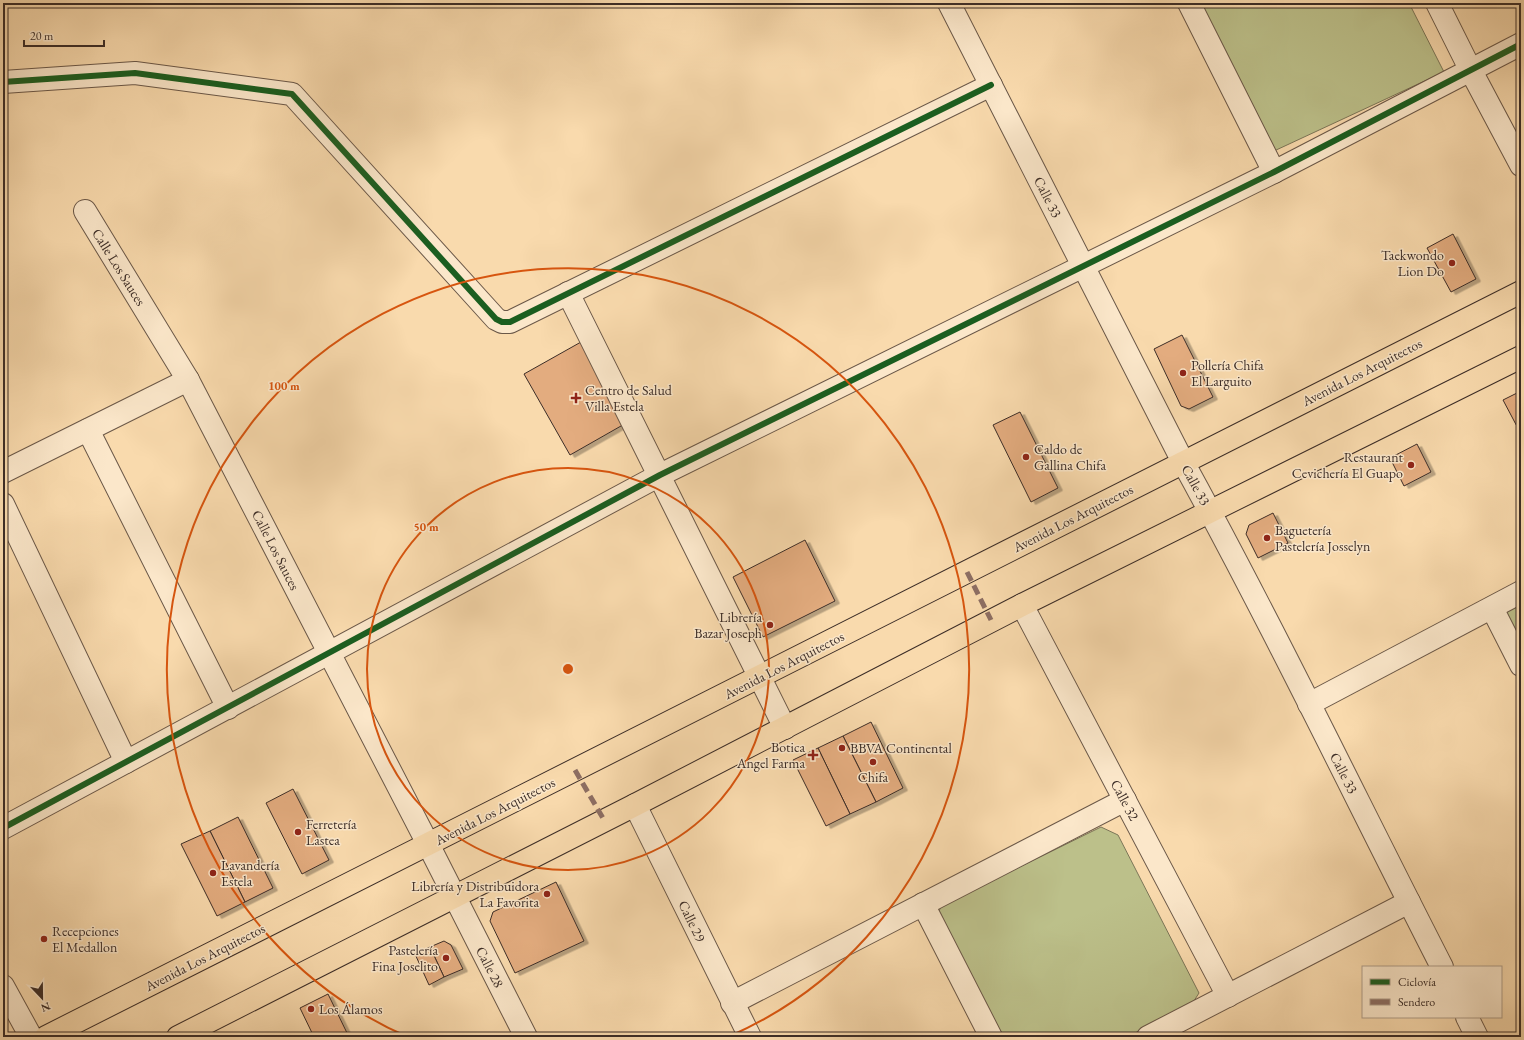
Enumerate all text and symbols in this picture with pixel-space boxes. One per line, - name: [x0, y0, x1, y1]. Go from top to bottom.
- scale bar: [24, 22, 104, 48]
- text: 20 m: [30, 28, 54, 44]
- street label: Calle 33: [1030, 173, 1066, 221]
- street label: Calle Los Sauces: [88, 225, 150, 309]
- place label: Taekwondo Lion Do: [1381, 246, 1444, 280]
- marker: Taekwondo Lion Do: [1447, 258, 1457, 268]
- street label: Avenida Los Arquitectos: [1298, 334, 1425, 411]
- place label: Pollería Chifa El Larguito: [1191, 356, 1264, 390]
- marker: Pollería Chifa El Larguito: [1178, 368, 1188, 378]
- text: 100 m: [268, 378, 300, 394]
- place label: Centro de Salud Villa Estela: [585, 381, 673, 415]
- marker: Centro de Salud Villa Estela: [570, 392, 582, 404]
- place label: Caldo de Gallina Chifa: [1034, 440, 1106, 474]
- place label: Restaurant Cevichería El Guapo: [1292, 448, 1404, 482]
- marker: Caldo de Gallina Chifa: [1021, 452, 1031, 462]
- marker: Restaurant Cevichería El Guapo: [1406, 460, 1416, 470]
- street label: Calle 33: [1177, 461, 1215, 509]
- street label: Avenida Los Arquitectos: [1009, 480, 1136, 557]
- street label: Calle Los Sauces: [248, 507, 304, 594]
- text: 50 m: [413, 519, 439, 535]
- place label: Baguetería Pastelería Josselyn: [1275, 521, 1371, 555]
- marker: Baguetería Pastelería Josselyn: [1262, 533, 1272, 543]
- place label: Librería Bazar Joseph: [694, 608, 762, 642]
- marker: Librería Bazar Joseph: [765, 620, 775, 630]
- street label: Avenida Los Arquitectos: [720, 627, 847, 704]
- centre of rings: [561, 662, 575, 676]
- place label: Botica Angel Farma: [736, 738, 805, 772]
- place label: BBVA Continental: [850, 739, 952, 757]
- marker: BBVA Continental: [837, 743, 847, 753]
- street label: Calle 33: [1326, 749, 1362, 797]
- marker: Botica Angel Farma: [808, 750, 818, 760]
- marker: Chifa: [868, 757, 878, 767]
- place label: Chifa: [858, 768, 889, 786]
- street label: Avenida Los Arquitectos: [431, 773, 558, 850]
- street label: Calle 32: [1107, 776, 1143, 824]
- place label: Ferretería Lastea: [306, 815, 357, 849]
- marker: Ferretería Lastea: [293, 827, 303, 837]
- place label: Lavandería Estela: [221, 856, 280, 890]
- marker: Lavandería Estela: [208, 868, 218, 878]
- place label: Librería y Distribuidora La Favorita: [411, 877, 539, 911]
- marker: Librería y Distribuidora La Favorita: [542, 889, 552, 899]
- street label: Calle 29: [674, 897, 710, 945]
- street label: Avenida Los Arquitectos: [141, 919, 268, 996]
- place label: Recepciones El Medallon: [52, 922, 119, 956]
- marker: Recepciones El Medallon: [39, 934, 49, 944]
- place label: Pastelería Fina Joselito: [372, 941, 438, 975]
- street label: Calle 28: [472, 943, 508, 991]
- marker: Pastelería Fina Joselito: [441, 953, 451, 963]
- legend: [1362, 966, 1502, 1018]
- text: Ciclovía: [1398, 974, 1436, 990]
- north arrow: [22, 978, 62, 1018]
- text: Sendero: [1398, 994, 1435, 1010]
- text: N: [39, 999, 52, 1015]
- place label: Los Álamos: [319, 1000, 383, 1018]
- marker: Los Álamos: [306, 1004, 316, 1014]

